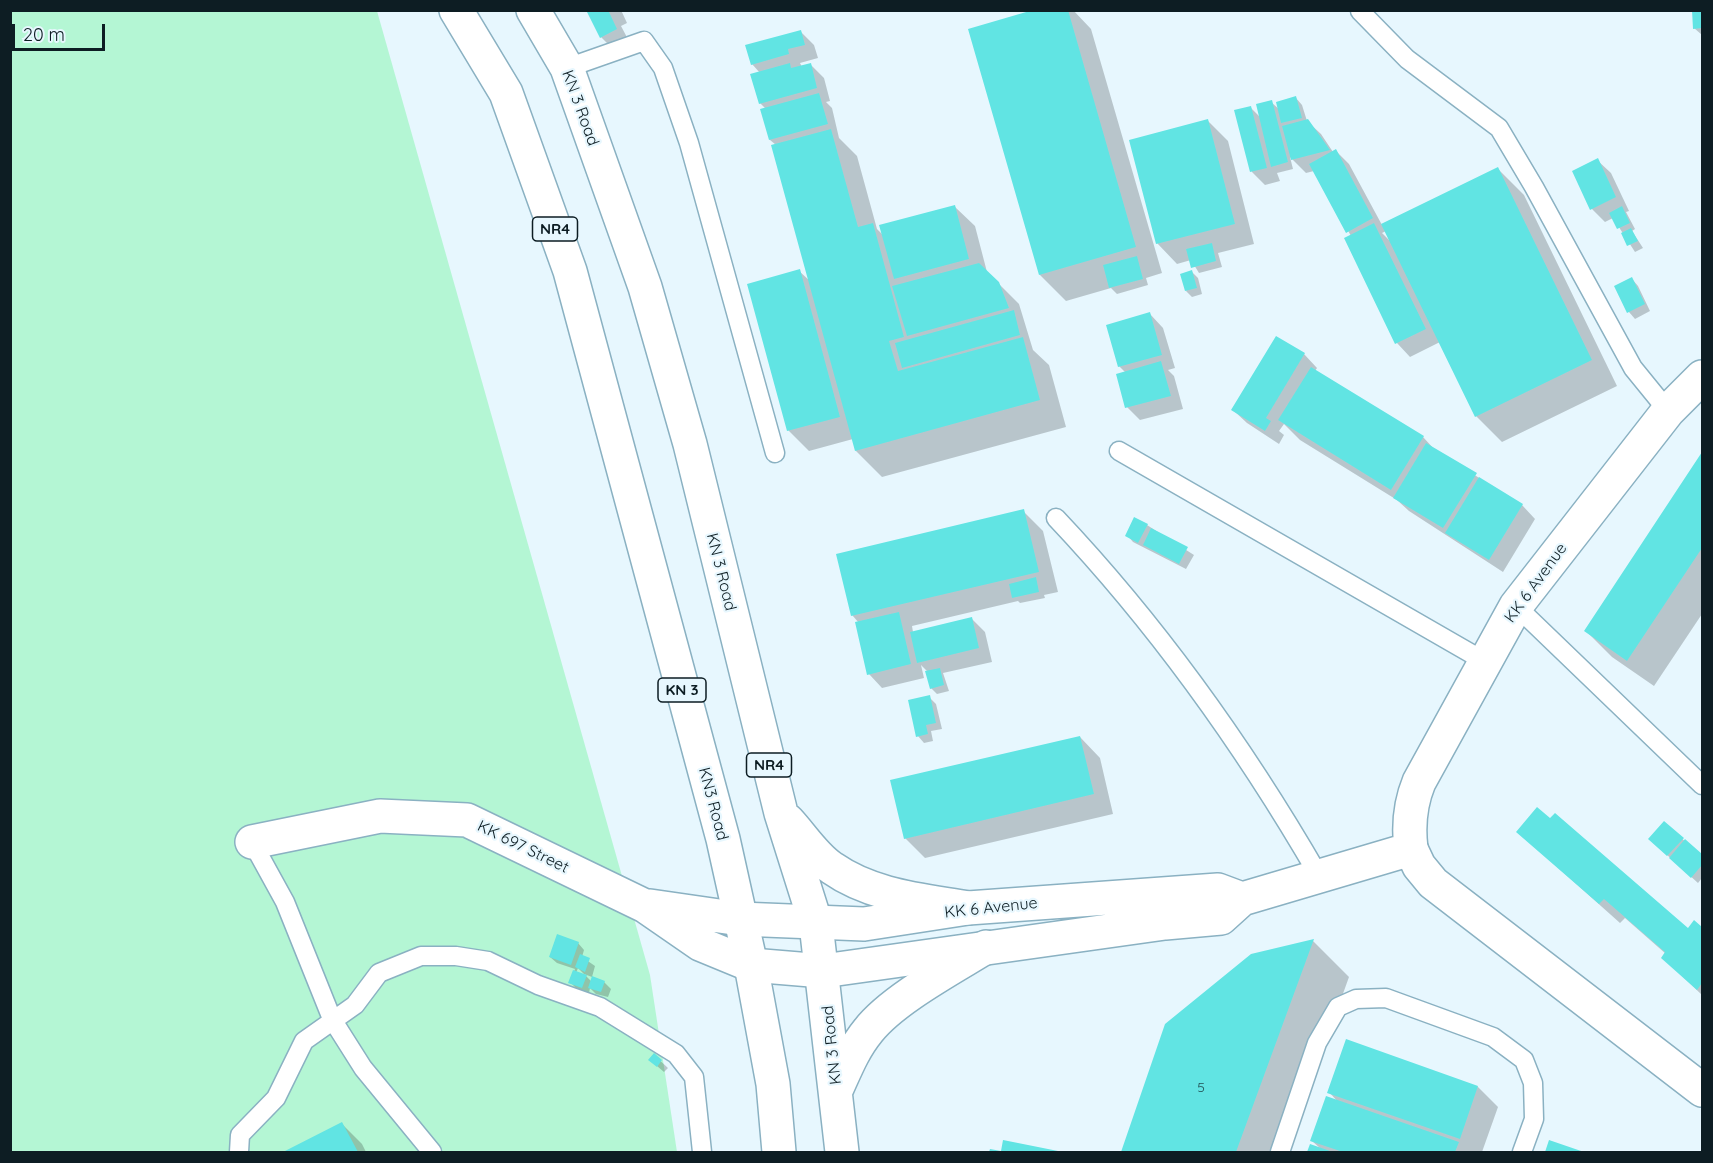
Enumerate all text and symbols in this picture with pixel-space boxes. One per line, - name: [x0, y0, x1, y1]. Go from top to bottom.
- scale bar: [15, 12, 108, 50]
- text: 20 m: [23, 23, 65, 46]
- street label: KN 3 Road: [557, 67, 603, 149]
- road number: NR4: [532, 217, 578, 241]
- street label: KN 3 Road: [702, 531, 740, 613]
- street label: KK 6 Avenue: [1501, 539, 1571, 627]
- road number: KN 3: [658, 678, 706, 702]
- road number: NR4: [746, 753, 792, 777]
- street label: KN3 Road: [694, 765, 732, 843]
- street label: KK 697 Street: [474, 817, 572, 877]
- street label: KK 6 Avenue: [943, 894, 1039, 922]
- street label: KN 3 Road: [818, 1005, 846, 1085]
- house number: 5: [1197, 1080, 1205, 1096]

